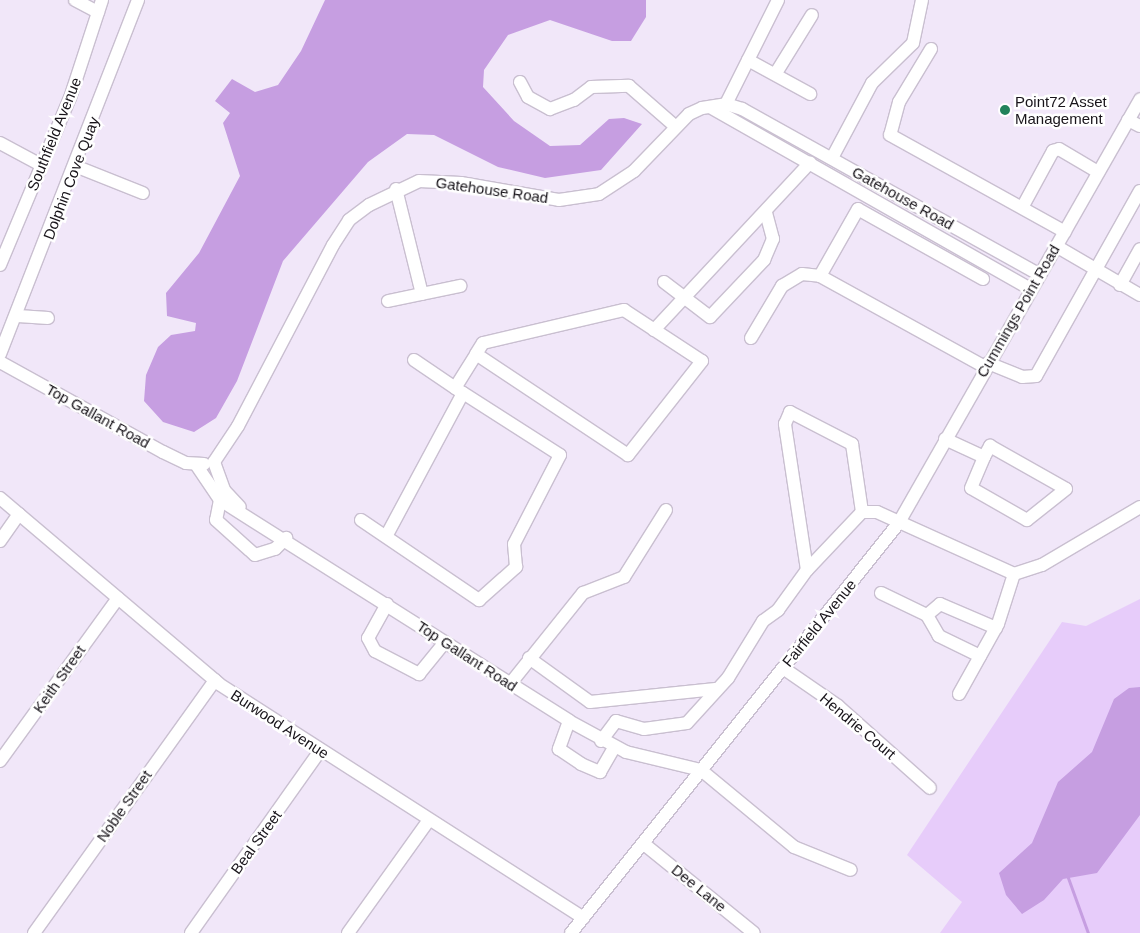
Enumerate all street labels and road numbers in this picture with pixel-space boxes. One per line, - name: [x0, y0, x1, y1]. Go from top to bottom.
- street label: Southfield Avenue: [23, 74, 85, 194]
- street label: Dolphin Cove Quay: [39, 114, 103, 242]
- street label: Gatehouse Road: [849, 163, 957, 233]
- street label: Gatehouse Road: [435, 173, 549, 207]
- street label: Cummings Point Road: [973, 242, 1063, 380]
- street label: Top Gallant Road: [43, 380, 153, 452]
- street label: Fairfield Avenue: [778, 575, 860, 671]
- street label: Top Gallant Road: [413, 617, 521, 695]
- street label: Keith Street: [29, 642, 89, 716]
- street label: Burwood Avenue: [227, 685, 333, 763]
- street label: Hendrie Court: [816, 689, 900, 763]
- street label: Noble Street: [93, 767, 155, 845]
- street label: Beal Street: [227, 807, 285, 877]
- street label: Dee Lane: [668, 861, 730, 915]

